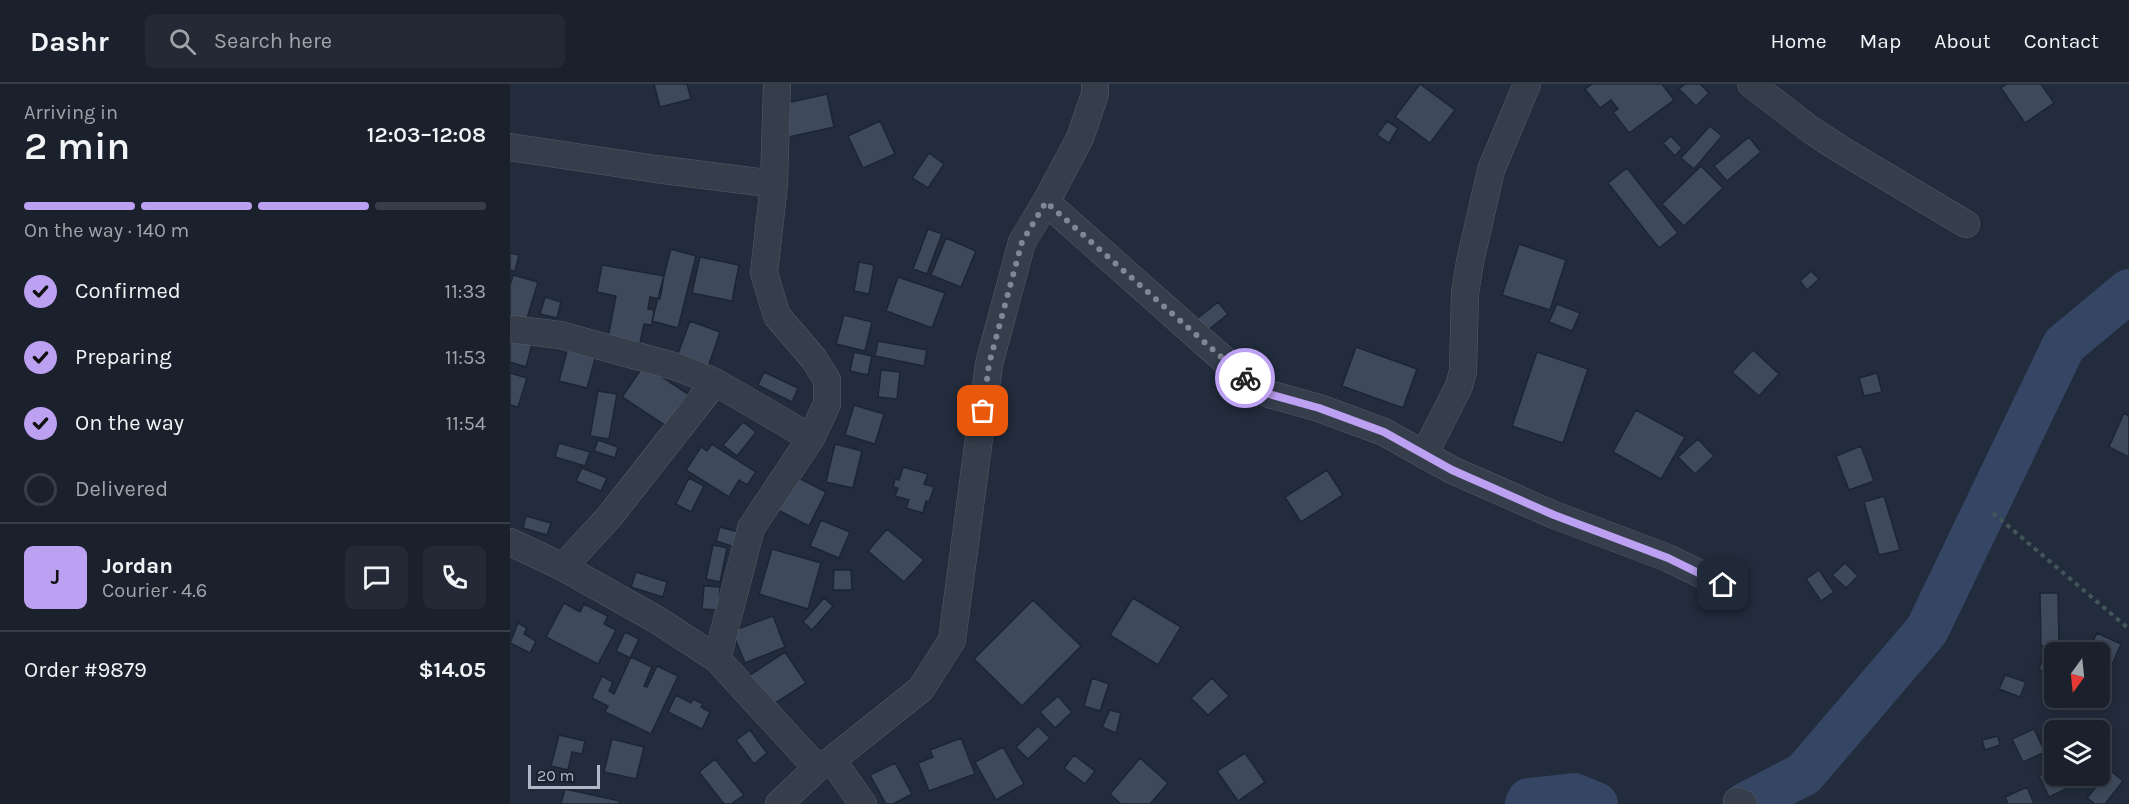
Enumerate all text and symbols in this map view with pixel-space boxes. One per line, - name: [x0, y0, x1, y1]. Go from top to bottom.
- search box: [145, 14, 565, 68]
- text: Dashr: [30, 25, 109, 58]
- icon: search: [166, 25, 199, 58]
- text: Search here: [214, 28, 332, 54]
- text: Home: [1771, 29, 1827, 53]
- text: Map: [1860, 29, 1901, 53]
- text: About: [1934, 29, 1991, 53]
- text: Contact: [2024, 29, 2099, 53]
- text: Arriving in: [24, 101, 118, 124]
- text: 12:03–12:08: [367, 122, 486, 148]
- text: 2 min: [24, 123, 130, 169]
- text: On the way · 140 m: [24, 219, 189, 242]
- icon: check: [24, 275, 57, 308]
- text: Confirmed: [75, 278, 181, 304]
- text: 11:33: [445, 280, 486, 303]
- icon: check: [24, 341, 57, 374]
- text: Preparing: [75, 344, 172, 370]
- text: 11:53: [445, 346, 486, 369]
- courier: [1215, 348, 1275, 408]
- icon: bike: [1229, 362, 1262, 395]
- pin: [957, 385, 1008, 436]
- icon: bag: [966, 394, 999, 427]
- icon: check: [24, 407, 57, 440]
- text: On the way: [75, 410, 184, 436]
- text: 11:54: [446, 412, 486, 435]
- text: Delivered: [75, 476, 168, 502]
- button: chat: [345, 546, 408, 609]
- button: phone: [423, 546, 486, 609]
- text: Jordan: [102, 553, 173, 579]
- pin: [1697, 559, 1748, 610]
- text: J: [51, 564, 60, 590]
- icon: home: [1706, 568, 1739, 601]
- text: Courier · 4.6: [102, 579, 207, 602]
- north arrow: [2044, 642, 2110, 708]
- map controls: [2044, 642, 2110, 786]
- text: Order #9879: [24, 657, 147, 683]
- text: $14.05: [418, 657, 486, 683]
- button: layers: [2044, 720, 2110, 786]
- scale bar: [528, 762, 600, 790]
- text: 20 m: [537, 766, 575, 785]

